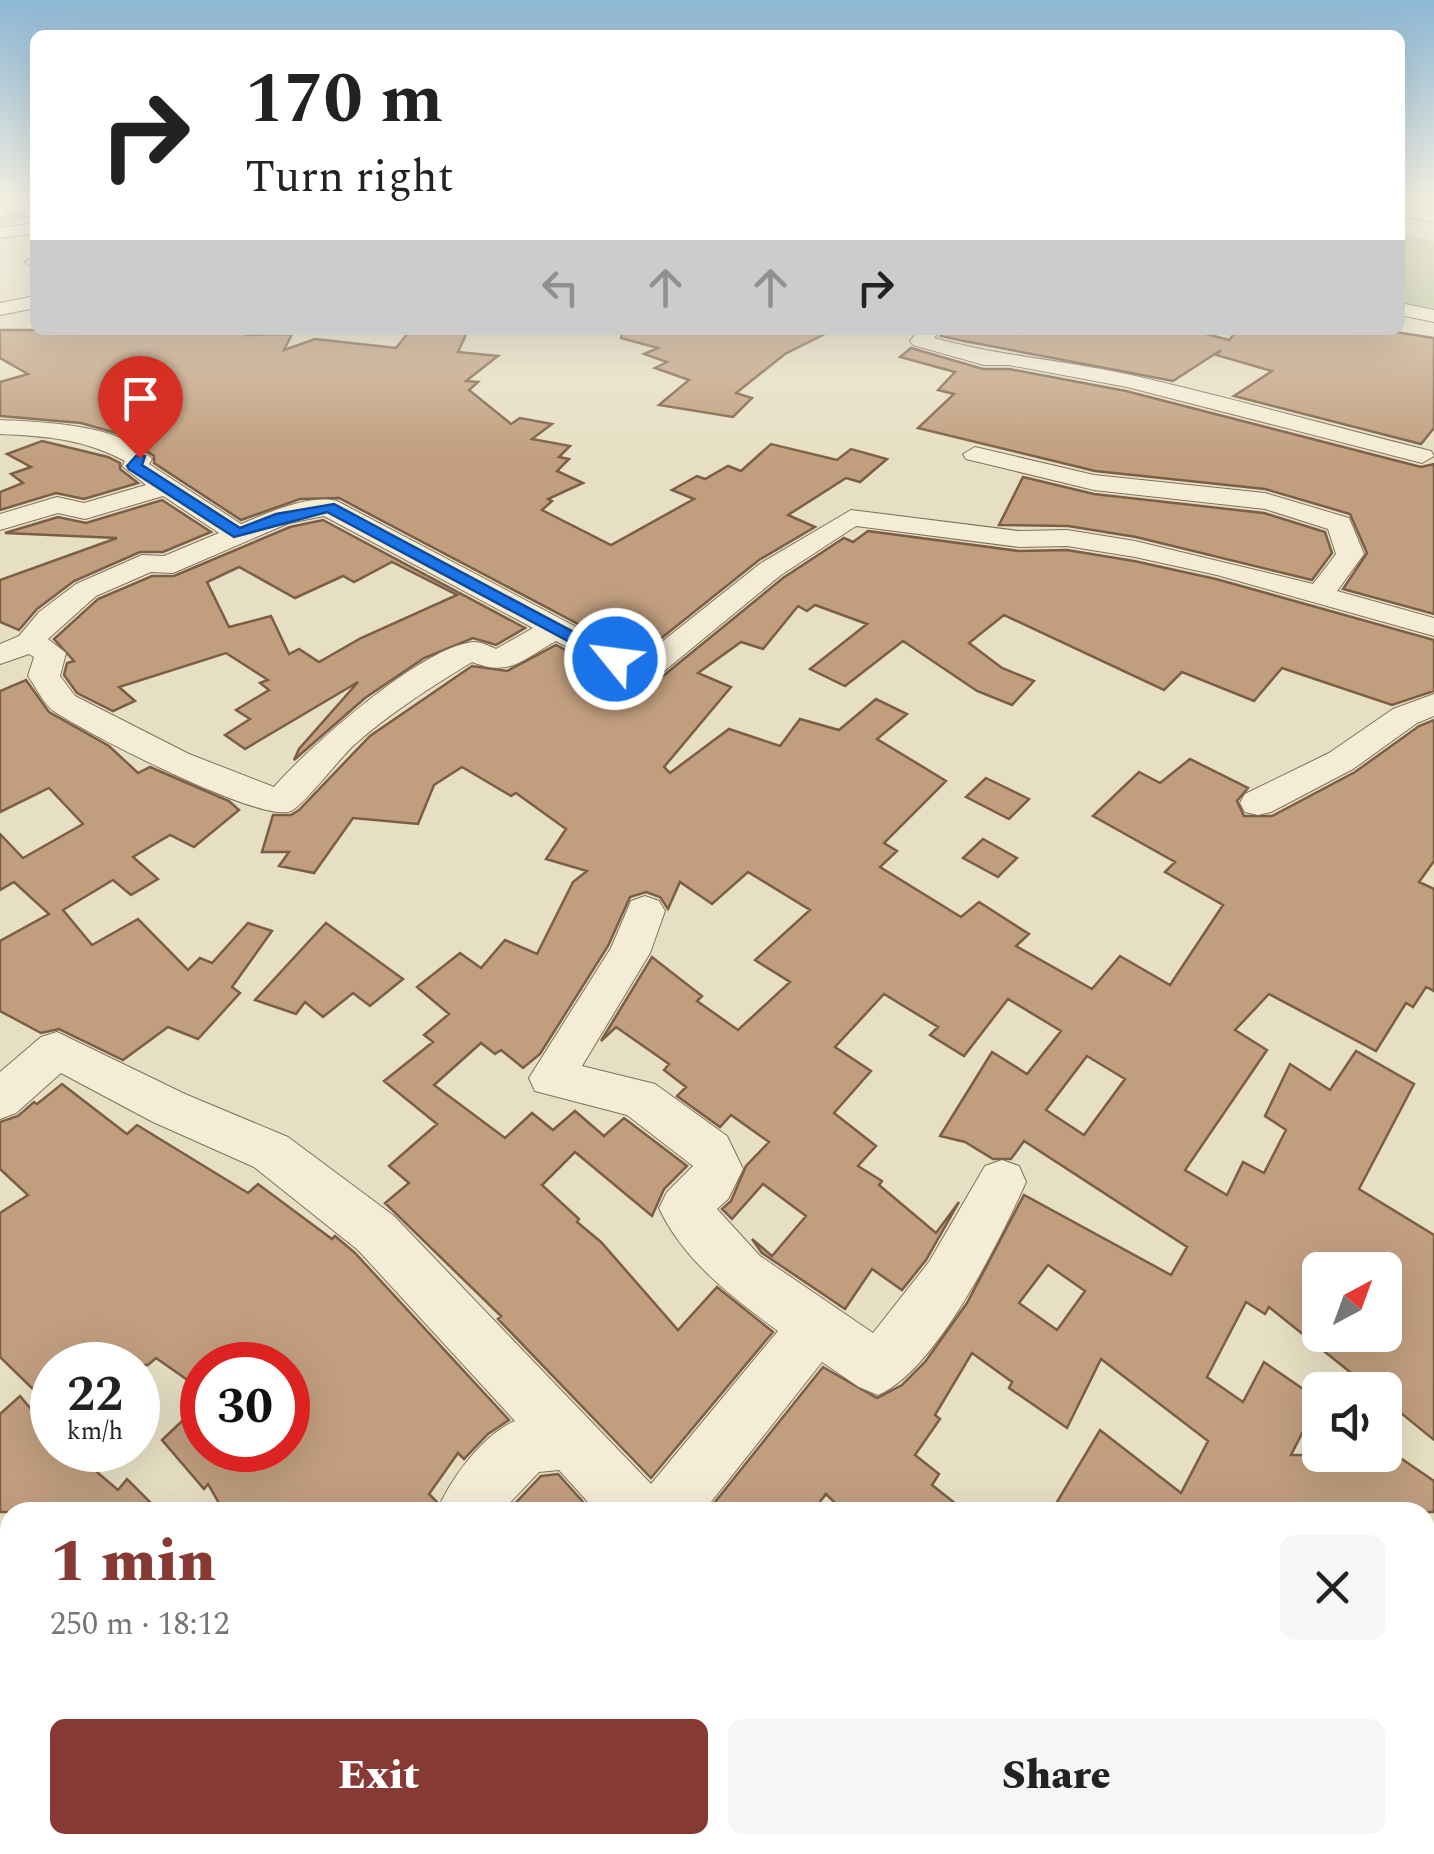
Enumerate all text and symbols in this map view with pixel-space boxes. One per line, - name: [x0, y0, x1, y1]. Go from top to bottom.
- text: 170 m: [245, 47, 443, 153]
- icon: right: [80, 70, 210, 200]
- text: Turn right: [245, 143, 454, 212]
- icon: left: [533, 260, 588, 315]
- icon: ahead: [638, 260, 693, 315]
- icon: ahead: [743, 260, 798, 315]
- icon: right: [848, 260, 903, 315]
- pin: [98, 356, 183, 459]
- icon: arrive: [113, 371, 168, 426]
- position arrow: [563, 607, 667, 711]
- north arrow: [1302, 1252, 1402, 1352]
- map controls: [1302, 1252, 1402, 1472]
- speed limit sign: 30: [180, 1342, 310, 1472]
- text: 22: [67, 1357, 123, 1433]
- button: sound: [1302, 1372, 1402, 1472]
- text: km/h: [67, 1413, 123, 1451]
- text: 1 min: [50, 1516, 216, 1608]
- button: close: [1280, 1535, 1385, 1640]
- text: 250 m · 18:12: [50, 1600, 230, 1649]
- button: Exit: [50, 1719, 708, 1834]
- button: Share: [728, 1719, 1385, 1834]

